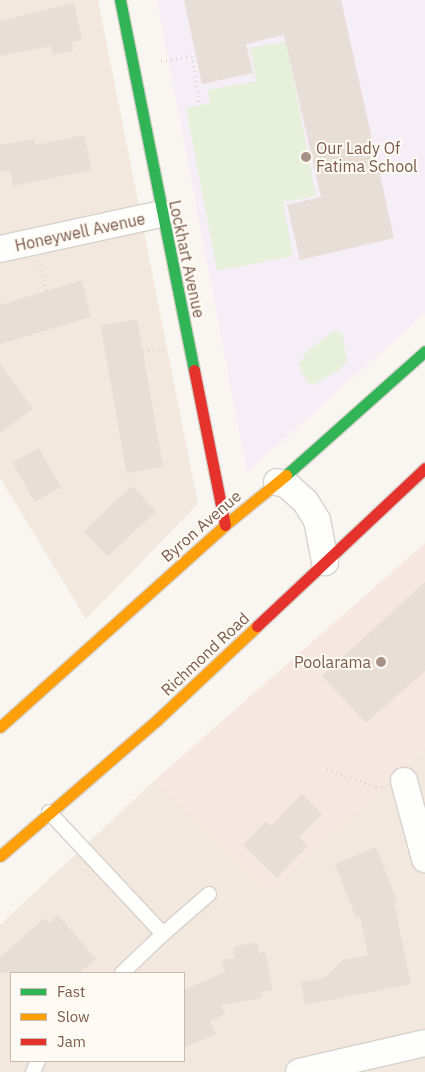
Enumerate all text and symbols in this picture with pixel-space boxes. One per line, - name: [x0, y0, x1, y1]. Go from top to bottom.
- place label: Our Lady Of Fatima School: [316, 138, 417, 176]
- marker: Our Lady Of Fatima School: [300, 151, 312, 163]
- street label: Lockhart Avenue: [165, 198, 209, 320]
- street label: Honeywell Avenue: [13, 209, 147, 255]
- street label: Byron Avenue: [157, 486, 245, 566]
- street label: Richmond Road: [157, 608, 253, 700]
- place label: Poolarama: [294, 652, 371, 672]
- marker: Poolarama: [375, 656, 387, 668]
- legend: [10, 972, 185, 1062]
- text: Fast: [57, 982, 85, 1001]
- text: Slow: [57, 1007, 90, 1026]
- text: Jam: [57, 1032, 86, 1051]

